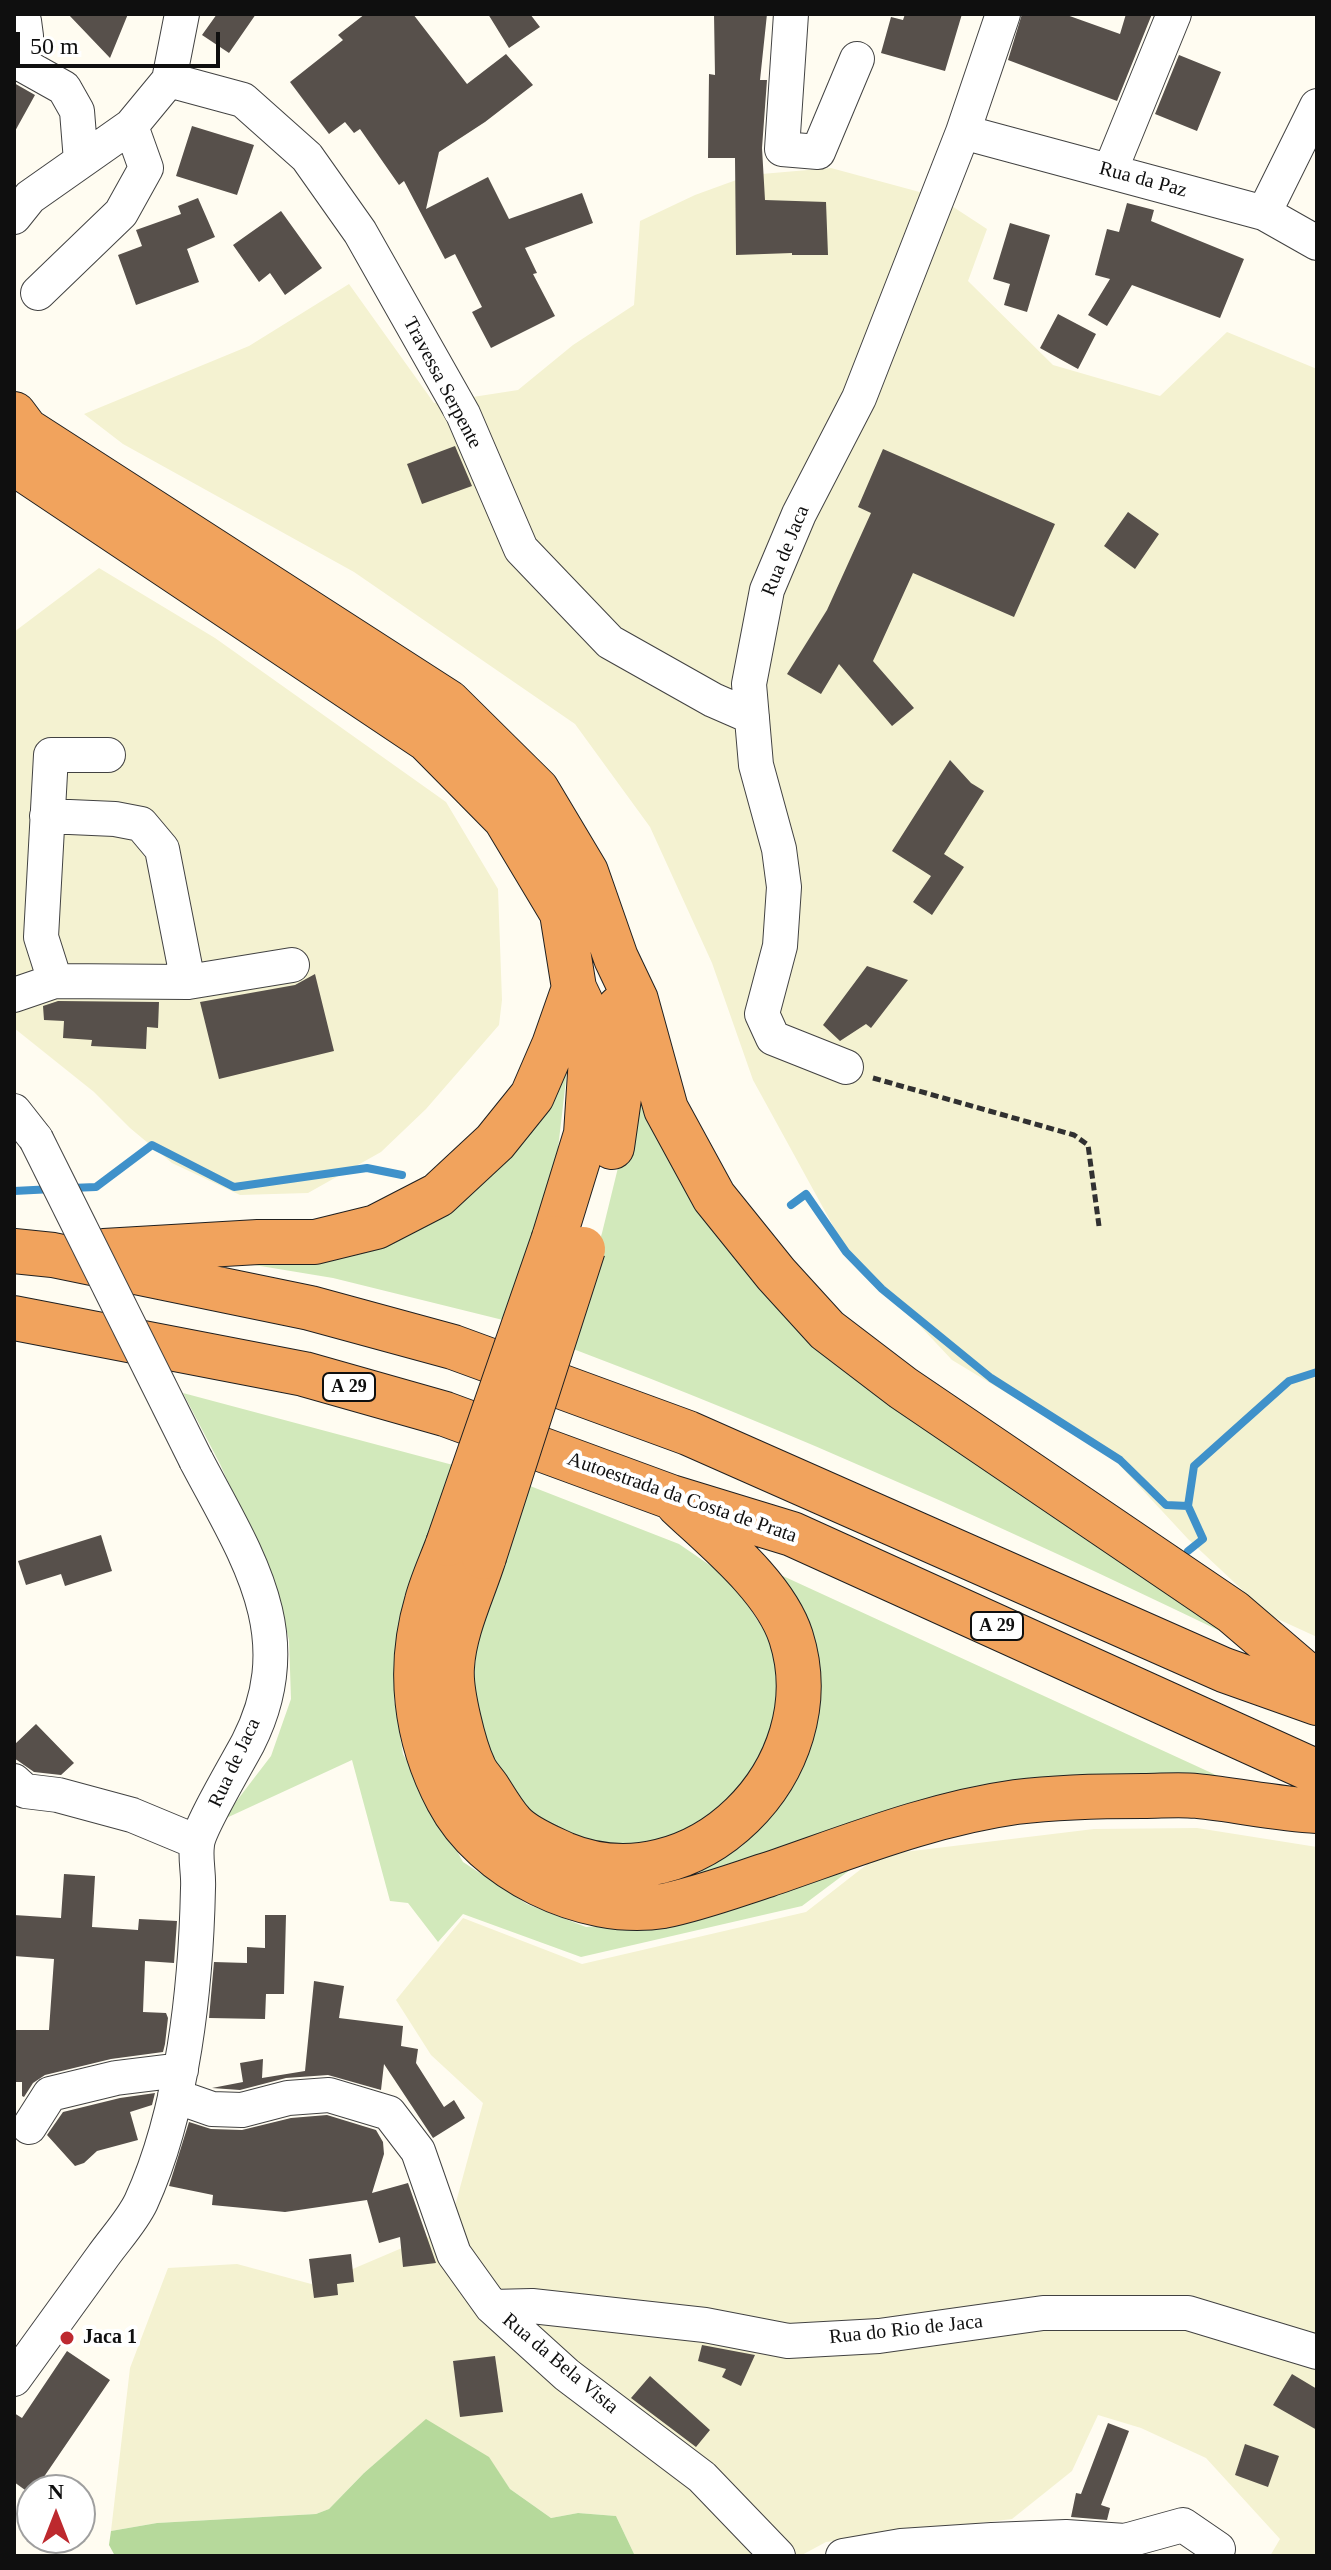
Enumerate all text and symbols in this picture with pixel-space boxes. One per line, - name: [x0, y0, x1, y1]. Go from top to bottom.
- scale bar: [20, 16, 224, 66]
- text: 50 m: [30, 33, 79, 59]
- street label: Rua da Paz: [1096, 157, 1190, 203]
- street label: Travessa Serpente: [397, 313, 487, 453]
- street label: Rua de Jaca: [757, 502, 815, 600]
- road number: A 29: [323, 1373, 375, 1401]
- street label: Autoestrada da Costa de Prata: [564, 1447, 800, 1549]
- road number: A 29: [971, 1612, 1023, 1640]
- street label: Rua de Jaca: [204, 1715, 266, 1811]
- street label: Rua da Bela Vista: [497, 2309, 623, 2419]
- street label: Rua do Rio de Jaca: [828, 2310, 984, 2350]
- place label: Jaca 1: [83, 2326, 137, 2350]
- marker: Jaca 1: [58, 2329, 76, 2347]
- north arrow: [16, 2474, 96, 2554]
- text: N: [48, 2479, 64, 2504]

